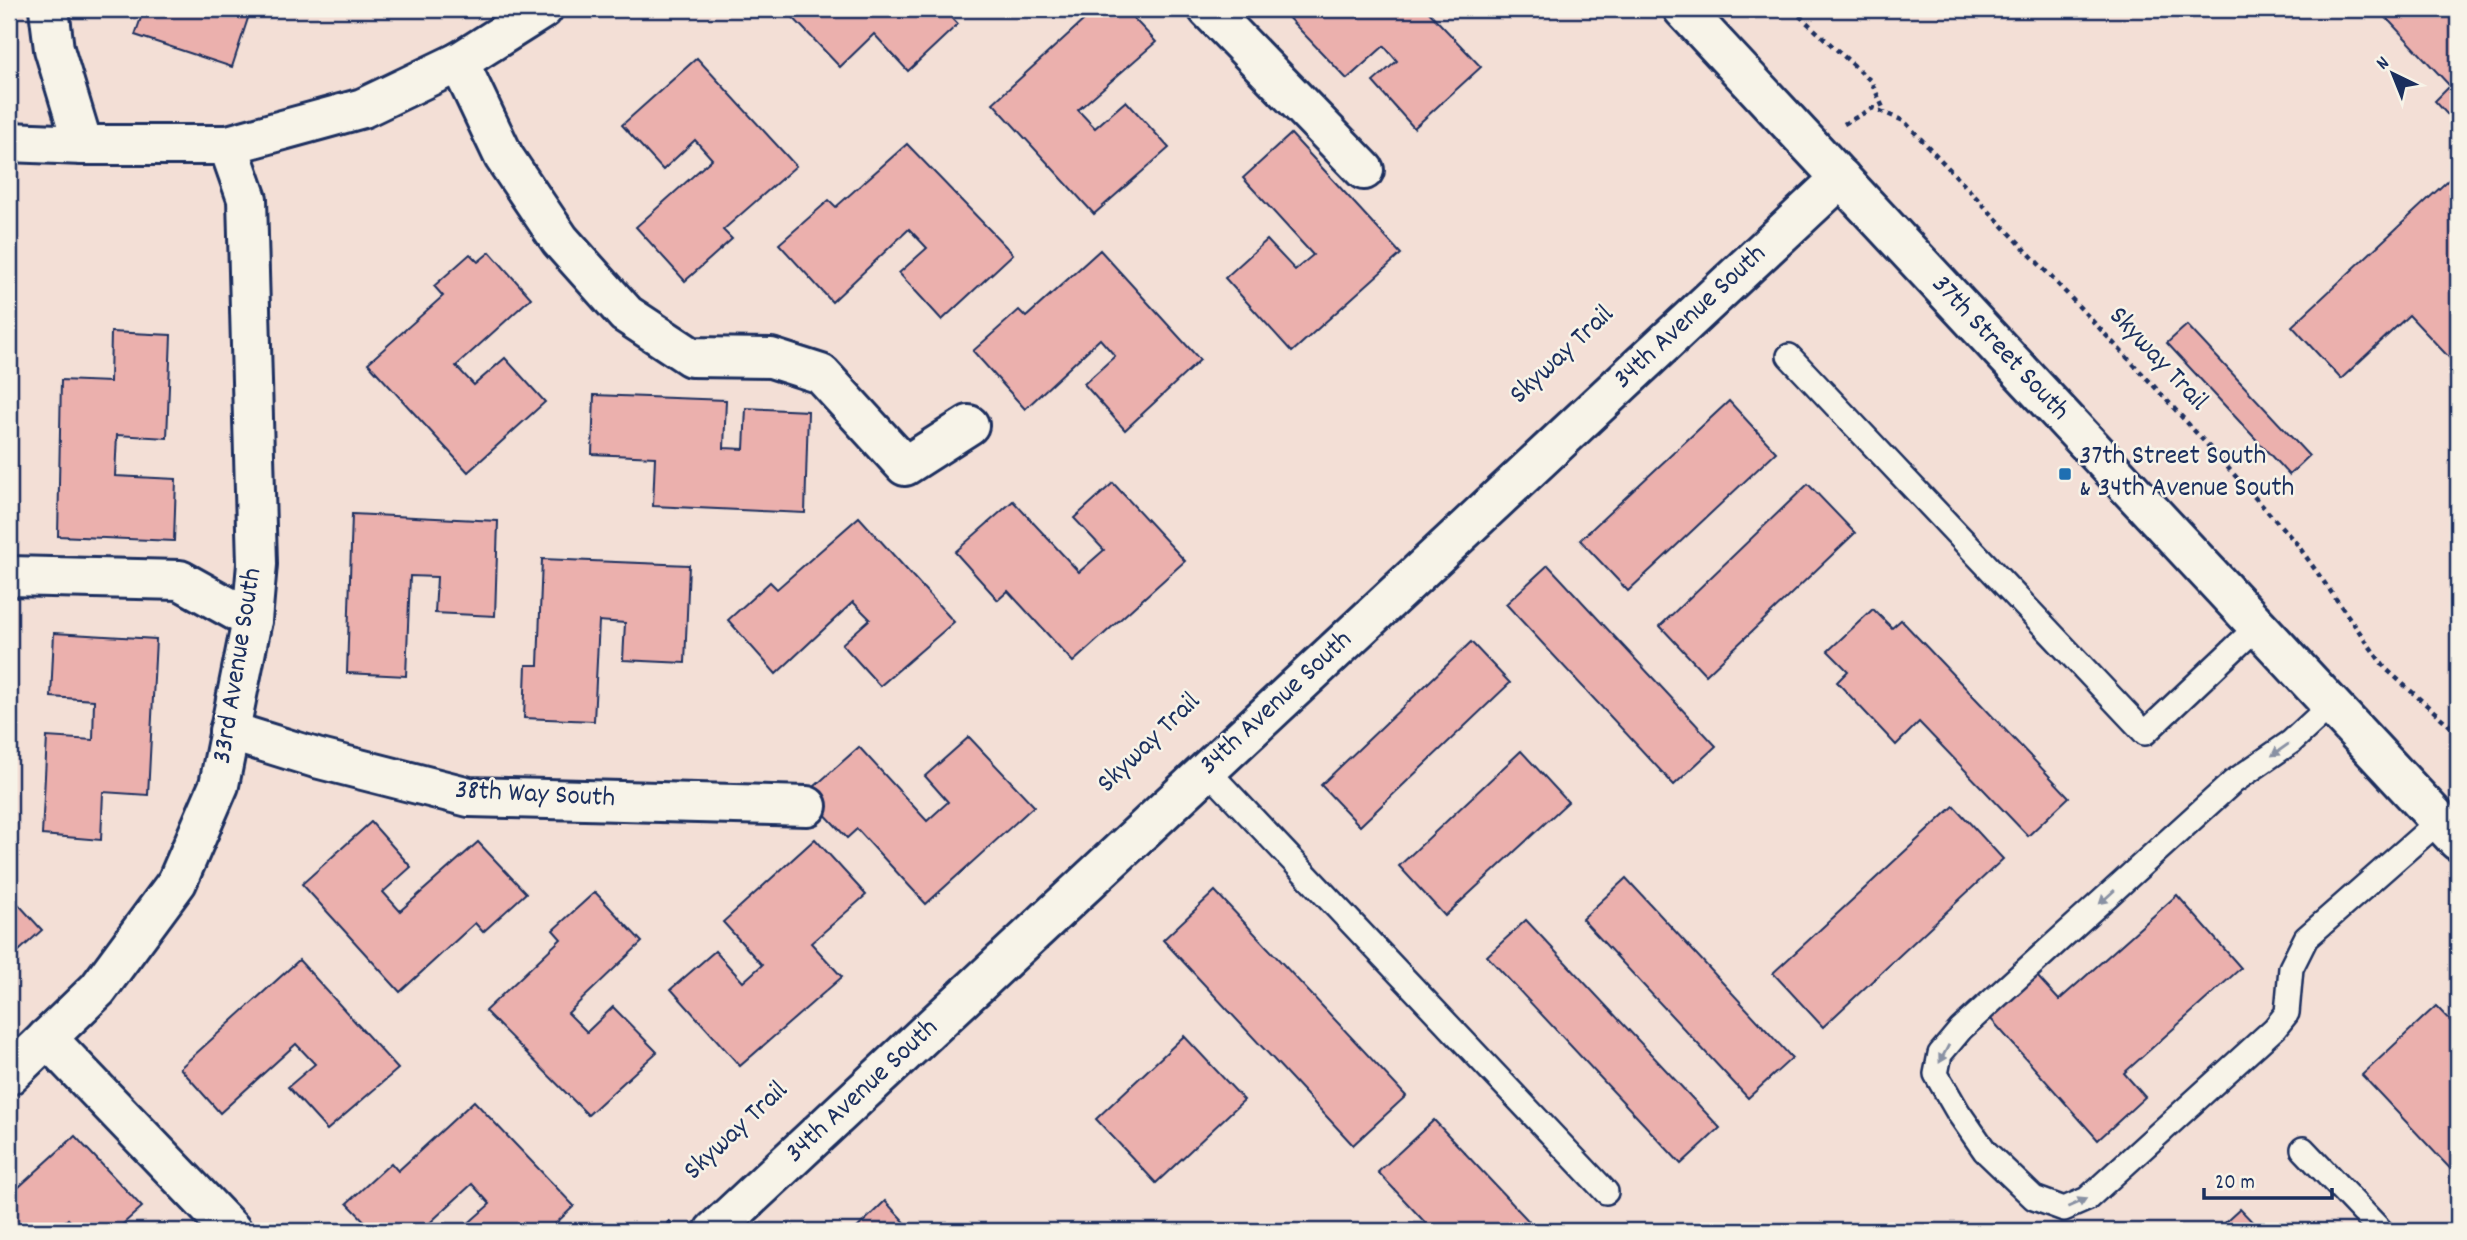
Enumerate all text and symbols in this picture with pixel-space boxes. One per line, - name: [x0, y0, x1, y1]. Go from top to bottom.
- north arrow: [2358, 38, 2428, 108]
- text: N: [2371, 51, 2396, 77]
- street label: 34th Avenue South: [1605, 236, 1777, 400]
- street label: 37th Street South: [1921, 267, 2077, 431]
- street label: Skyway Trail: [1502, 297, 1625, 415]
- street label: Skyway Trail: [2098, 299, 2216, 422]
- place label: 37th Street South & 34th Avenue South: [2079, 438, 2294, 510]
- marker: 37th Street South & 34th Avenue South: [2057, 466, 2073, 482]
- street label: 33rd Avenue South: [204, 565, 274, 767]
- street label: 34th Avenue South: [1191, 622, 1363, 786]
- street label: Skyway Trail: [1089, 684, 1211, 804]
- one-way arrow: [2271, 743, 2289, 757]
- street label: 38th Way South: [454, 772, 616, 820]
- one-way arrow: [2098, 889, 2116, 905]
- street label: 34th Avenue South: [777, 1010, 949, 1174]
- one-way arrow: [1938, 1045, 1950, 1065]
- street label: Skyway Trail: [676, 1073, 799, 1191]
- scale bar: [2204, 1156, 2332, 1200]
- text: 20 m: [2215, 1169, 2255, 1199]
- one-way arrow: [2067, 1197, 2087, 1209]

